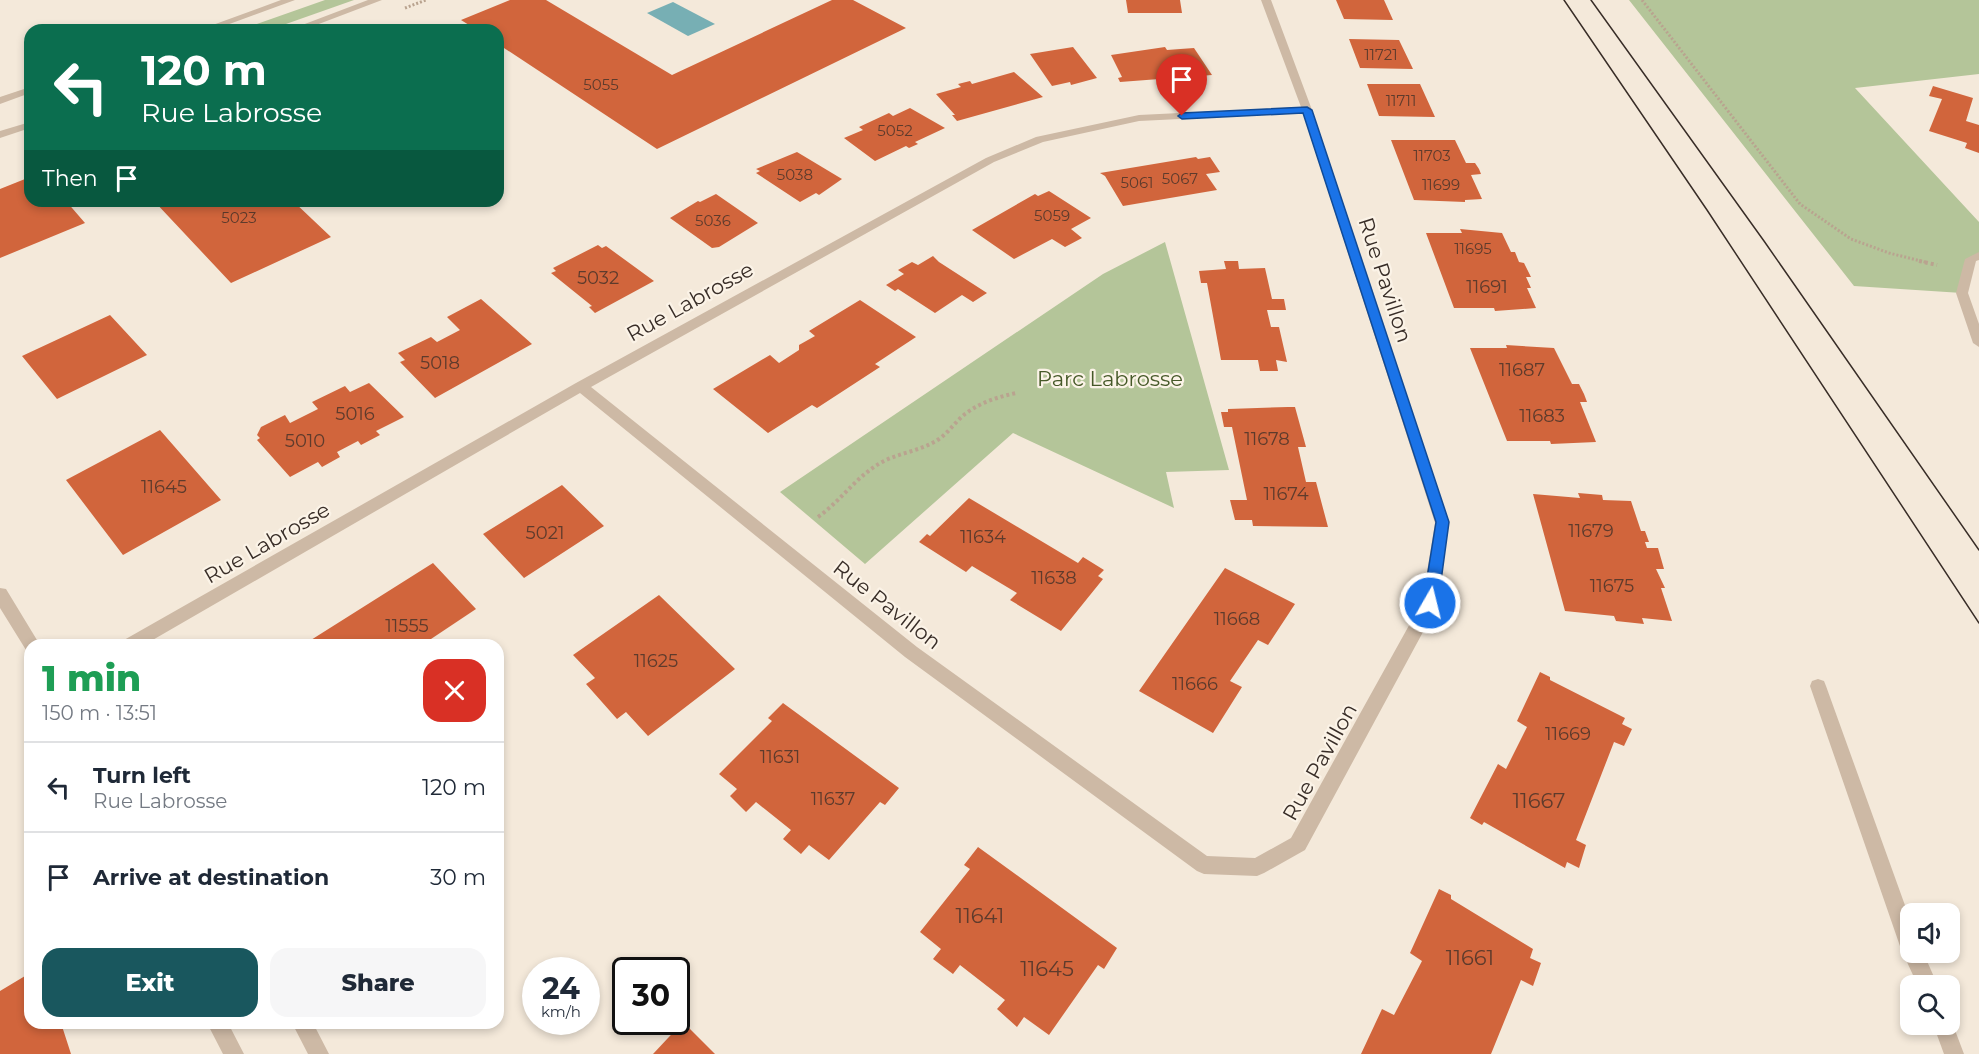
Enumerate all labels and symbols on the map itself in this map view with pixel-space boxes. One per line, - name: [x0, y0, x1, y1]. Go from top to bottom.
- house number: 11721: [1364, 45, 1398, 64]
- pin: [1156, 54, 1207, 116]
- house number: 5055: [583, 75, 619, 94]
- house number: 11711: [1386, 91, 1416, 110]
- house number: 5052: [877, 121, 913, 140]
- house number: 11703: [1413, 146, 1451, 165]
- house number: 5038: [777, 165, 813, 184]
- house number: 5067: [1162, 169, 1198, 188]
- house number: 5061: [1121, 173, 1153, 192]
- house number: 11699: [1422, 175, 1460, 194]
- house number: 5059: [1034, 206, 1070, 225]
- house number: 5023: [221, 208, 257, 227]
- house number: 5036: [695, 211, 731, 230]
- street label: Rue Pavillon: [1353, 214, 1417, 346]
- house number: 11695: [1454, 239, 1492, 258]
- street label: Rue Labrosse: [622, 256, 757, 347]
- house number: 5032: [577, 267, 619, 289]
- house number: 11691: [1466, 276, 1508, 298]
- house number: 5018: [420, 352, 460, 374]
- house number: 11687: [1499, 359, 1545, 381]
- park label: Parc Labrosse: [1037, 366, 1183, 391]
- house number: 5016: [335, 403, 375, 425]
- house number: 11683: [1519, 405, 1565, 427]
- house number: 11678: [1244, 428, 1290, 450]
- house number: 5010: [285, 430, 325, 452]
- house number: 11645: [141, 476, 187, 498]
- house number: 11674: [1263, 483, 1309, 505]
- street label: Rue Labrosse: [199, 496, 334, 589]
- house number: 11679: [1568, 520, 1614, 542]
- house number: 5021: [526, 522, 564, 544]
- house number: 11634: [960, 526, 1006, 548]
- street label: Rue Pavillon: [828, 555, 946, 655]
- house number: 11638: [1031, 567, 1077, 589]
- position arrow: [1398, 571, 1462, 635]
- house number: 11675: [1590, 575, 1634, 597]
- house number: 11668: [1214, 608, 1260, 630]
- house number: 11555: [385, 615, 429, 637]
- house number: 11625: [634, 650, 678, 672]
- house number: 11666: [1172, 673, 1218, 695]
- street label: Rue Pavillon: [1277, 699, 1362, 825]
- house number: 11669: [1545, 723, 1591, 745]
- house number: 11631: [760, 746, 800, 768]
- house number: 11637: [811, 788, 855, 810]
- house number: 11667: [1513, 788, 1565, 813]
- house number: 11641: [956, 903, 1004, 928]
- house number: 11661: [1446, 945, 1494, 970]
- house number: 11645: [1020, 956, 1074, 981]
- speed limit sign: 30: [612, 957, 690, 1035]

